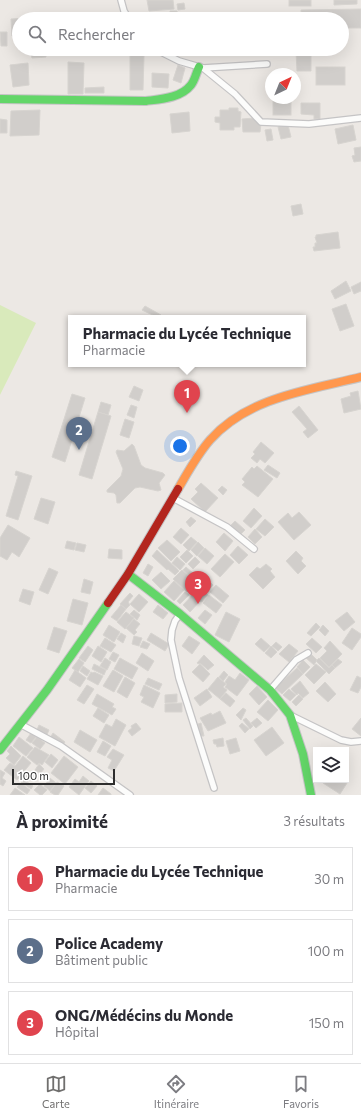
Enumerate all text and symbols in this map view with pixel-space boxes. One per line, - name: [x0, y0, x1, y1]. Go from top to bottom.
- search box: [12, 12, 349, 56]
- icon: search: [26, 23, 48, 45]
- text: Rechercher: [58, 25, 135, 43]
- north arrow: [265, 68, 301, 104]
- popup: [68, 315, 306, 367]
- text: Pharmacie du Lycée Technique: [83, 324, 291, 342]
- text: Pharmacie: [83, 342, 145, 358]
- pin: 1: [174, 380, 200, 413]
- pin: 2: [66, 417, 92, 450]
- your location: [170, 436, 190, 456]
- pin: 3: [185, 571, 211, 604]
- map controls: [313, 747, 349, 783]
- button: layers: [313, 747, 349, 783]
- scale bar: [12, 767, 115, 786]
- text: 100 m: [18, 769, 49, 782]
- text: À proximité: [16, 811, 108, 832]
- text: 3 résultats: [283, 813, 345, 829]
- text: Pharmacie du Lycée Technique: [55, 862, 263, 880]
- text: 1: [27, 871, 33, 887]
- text: 30 m: [314, 871, 344, 887]
- text: Pharmacie: [55, 880, 117, 896]
- text: Police Academy: [55, 934, 163, 952]
- text: 2: [26, 943, 34, 959]
- text: 100 m: [308, 943, 344, 959]
- text: Bâtiment public: [55, 952, 148, 968]
- text: ONG/Médécins du Monde: [55, 1006, 233, 1024]
- text: 3: [26, 1015, 34, 1031]
- text: 150 m: [309, 1015, 344, 1031]
- text: Hôpital: [55, 1024, 99, 1040]
- tab: Carte: [42, 1073, 70, 1110]
- tab: Itinéraire: [154, 1073, 199, 1110]
- tab: Favoris: [283, 1073, 319, 1110]

